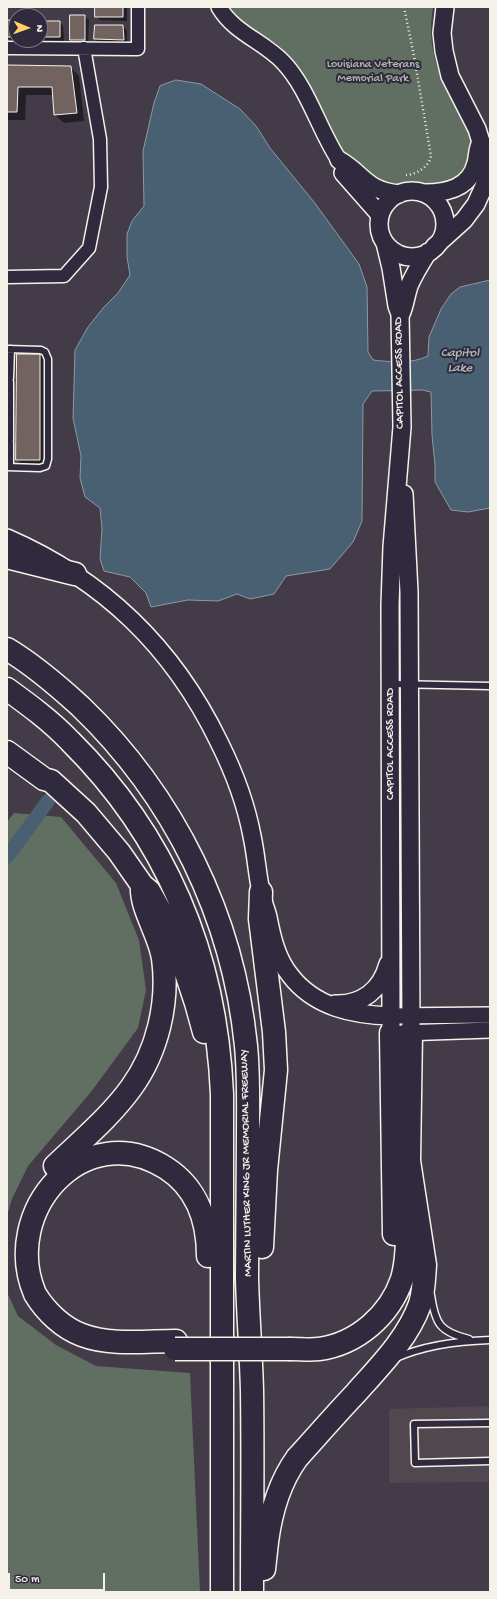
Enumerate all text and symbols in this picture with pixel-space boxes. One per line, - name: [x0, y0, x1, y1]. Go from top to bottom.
- north arrow: [8, 8, 48, 48]
- text: N: [33, 25, 45, 32]
- park label: Louisiana Veterans Memorial Park: [327, 58, 419, 86]
- street label: CAPITOL ACCESS ROAD: [392, 317, 408, 429]
- water label: Capitol Lake: [441, 346, 479, 377]
- street label: CAPITOL ACCESS ROAD: [384, 688, 398, 800]
- street label: MARTIN LUTHER KING JR MEMORIAL FREEWAY: [238, 1049, 256, 1277]
- scale bar: [10, 1565, 107, 1591]
- text: 50 m: [15, 1573, 40, 1587]

